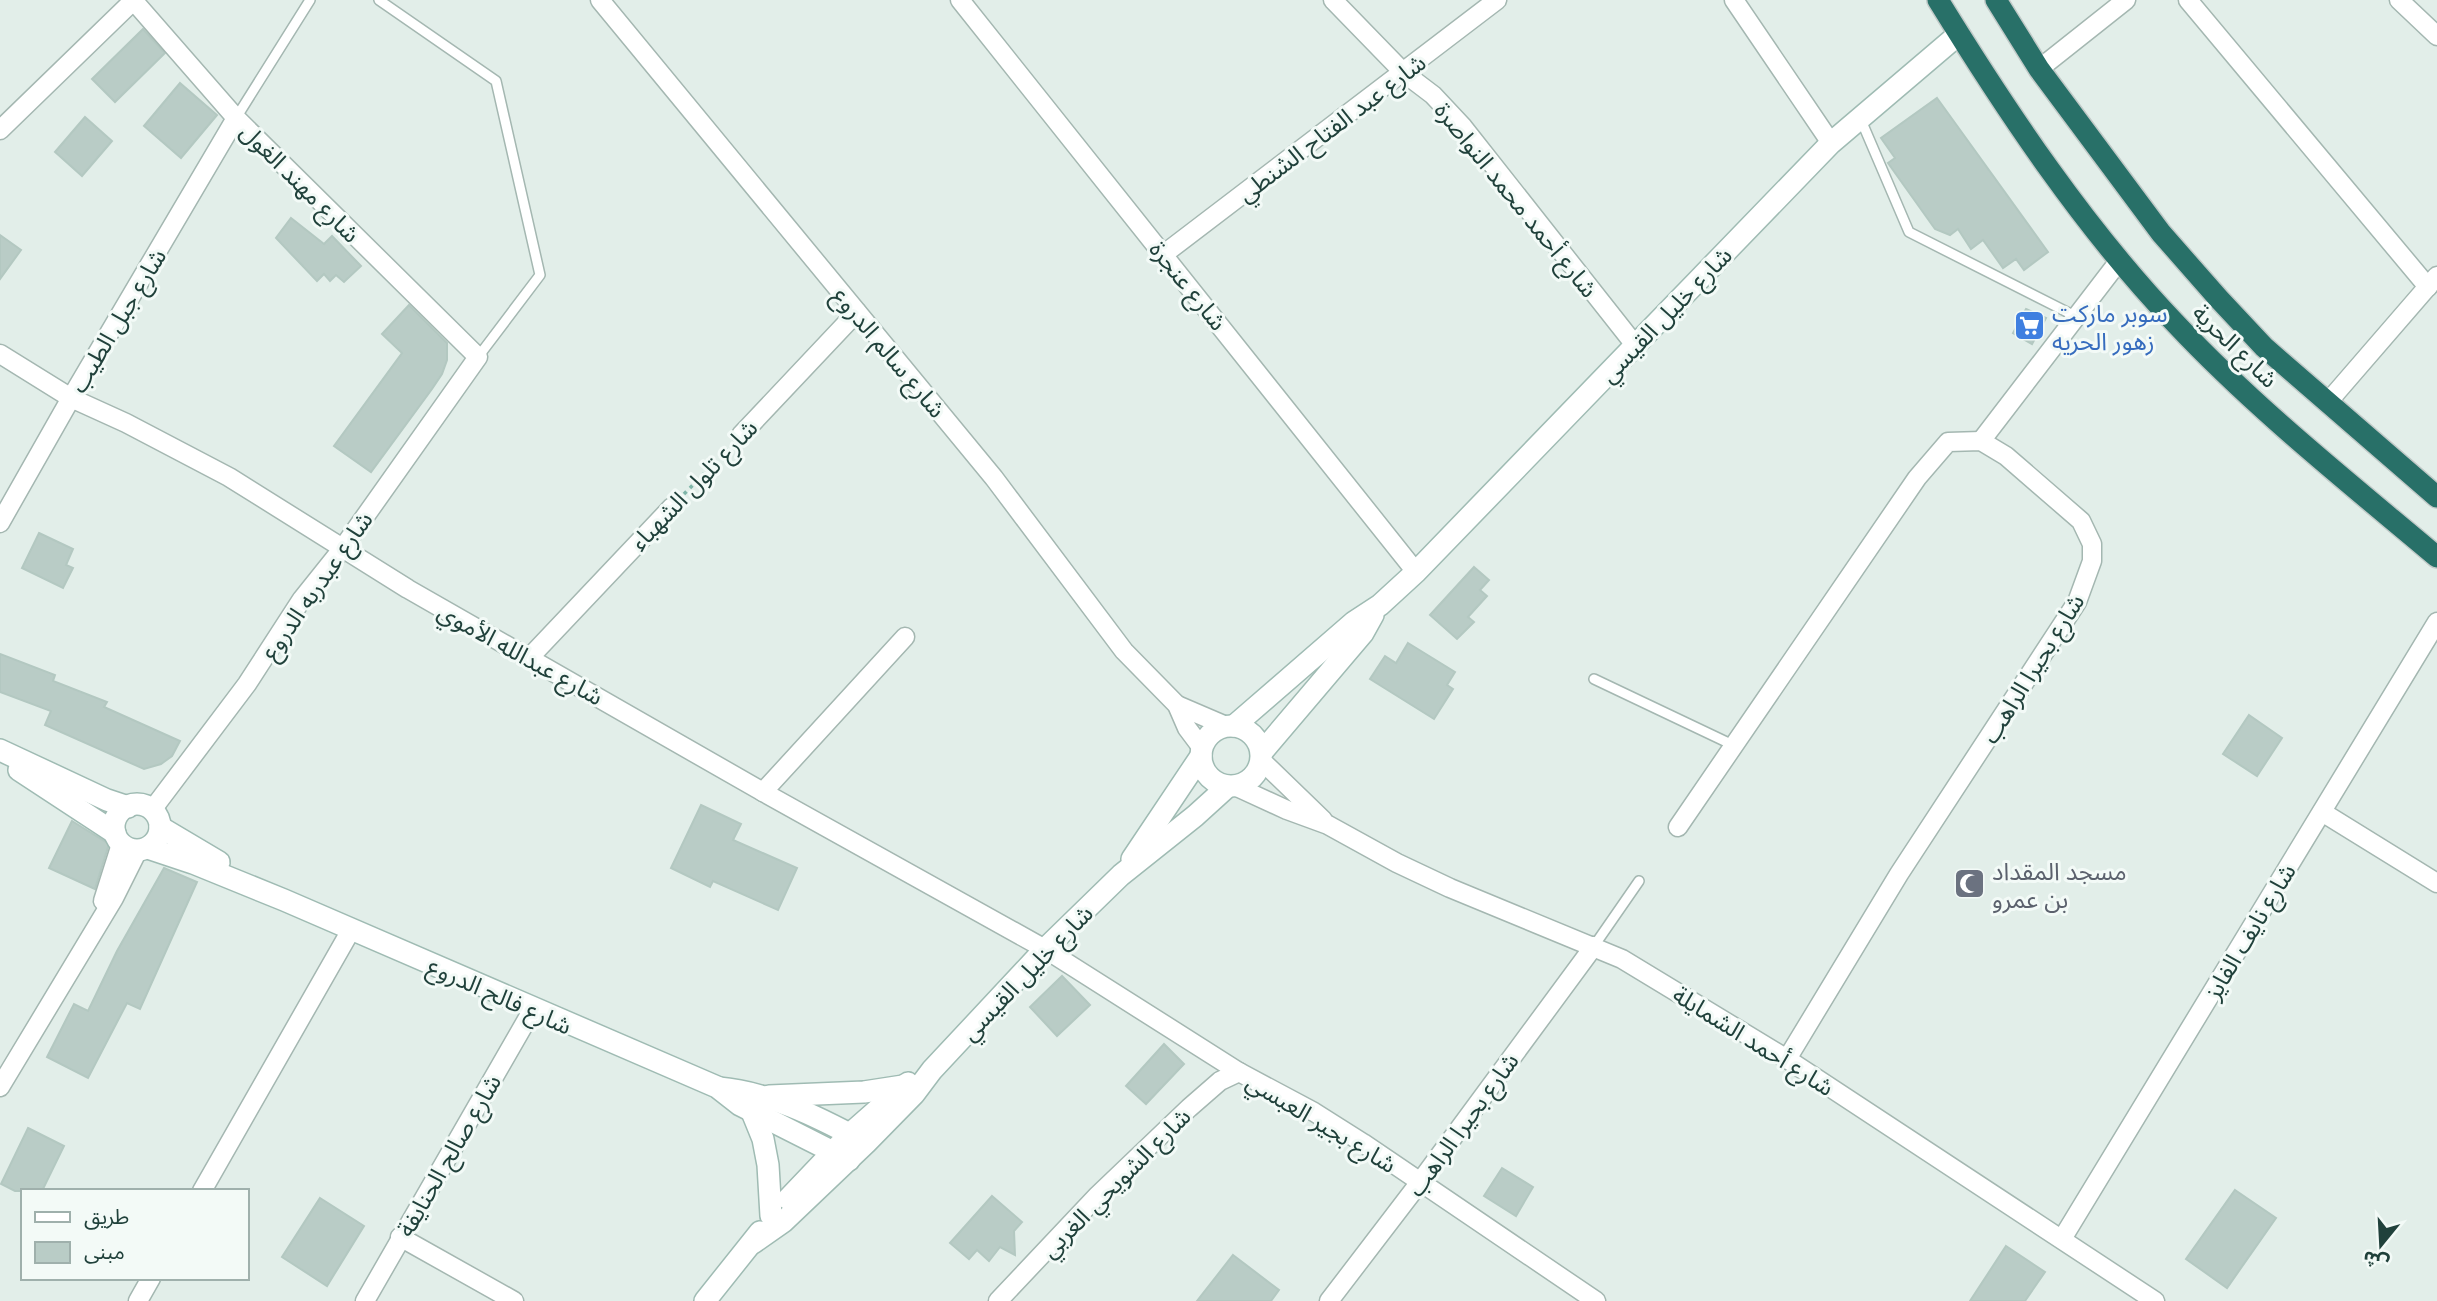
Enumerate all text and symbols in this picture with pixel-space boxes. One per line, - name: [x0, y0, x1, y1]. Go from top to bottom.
- street label: شارع عبد الفتاح الشنطي: [1231, 47, 1434, 212]
- street label: شارع أحمد محمد النواصرة: [1426, 95, 1605, 305]
- street label: شارع مهند الغول: [232, 116, 367, 251]
- street label: شارع عنجرة: [1141, 234, 1234, 338]
- street label: شارع خليل القيسي: [1593, 240, 1741, 392]
- street label: شارع جبل الطيب: [63, 243, 175, 399]
- street label: شارع سالم الدروع: [824, 281, 953, 425]
- street label: شارع الحرية: [2184, 297, 2285, 396]
- place label: سوبر ماركت زهور الحريه: [2052, 298, 2168, 356]
- supermarket icon: سوبر ماركت زهور الحريه: [2012, 309, 2046, 343]
- street label: شارع تلول الشهباء: [623, 413, 766, 558]
- street label: شارع عبدربه الدروع: [254, 505, 381, 667]
- street label: شارع بحيرا الراهب: [1974, 588, 2093, 750]
- street label: شارع عبدالله الأموي: [431, 596, 609, 715]
- place label: مسجد المقداد بن عمرو: [1992, 856, 2127, 914]
- street label: شارع نايف الفايز: [2197, 858, 2304, 1007]
- mosque icon: مسجد المقداد بن عمرو: [1952, 867, 1986, 901]
- street label: شارع خليل القيسي: [954, 898, 1102, 1050]
- street label: شارع فالح الدروع: [422, 950, 577, 1043]
- street label: شارع أحمد الشمايلة: [1666, 979, 1840, 1105]
- street label: شارع بحيرا الراهب: [1400, 1046, 1527, 1204]
- street label: شارع بجير العبسي: [1239, 1066, 1402, 1183]
- street label: شارع صالح الحنايفة: [390, 1069, 510, 1243]
- street label: شارع الشويحي الغربي: [1034, 1101, 1200, 1267]
- legend: [21, 1189, 248, 1280]
- text: طريق: [84, 1203, 129, 1230]
- north arrow: [2346, 1210, 2416, 1280]
- text: مبنى: [84, 1238, 125, 1264]
- text: ش: [2360, 1247, 2392, 1277]

